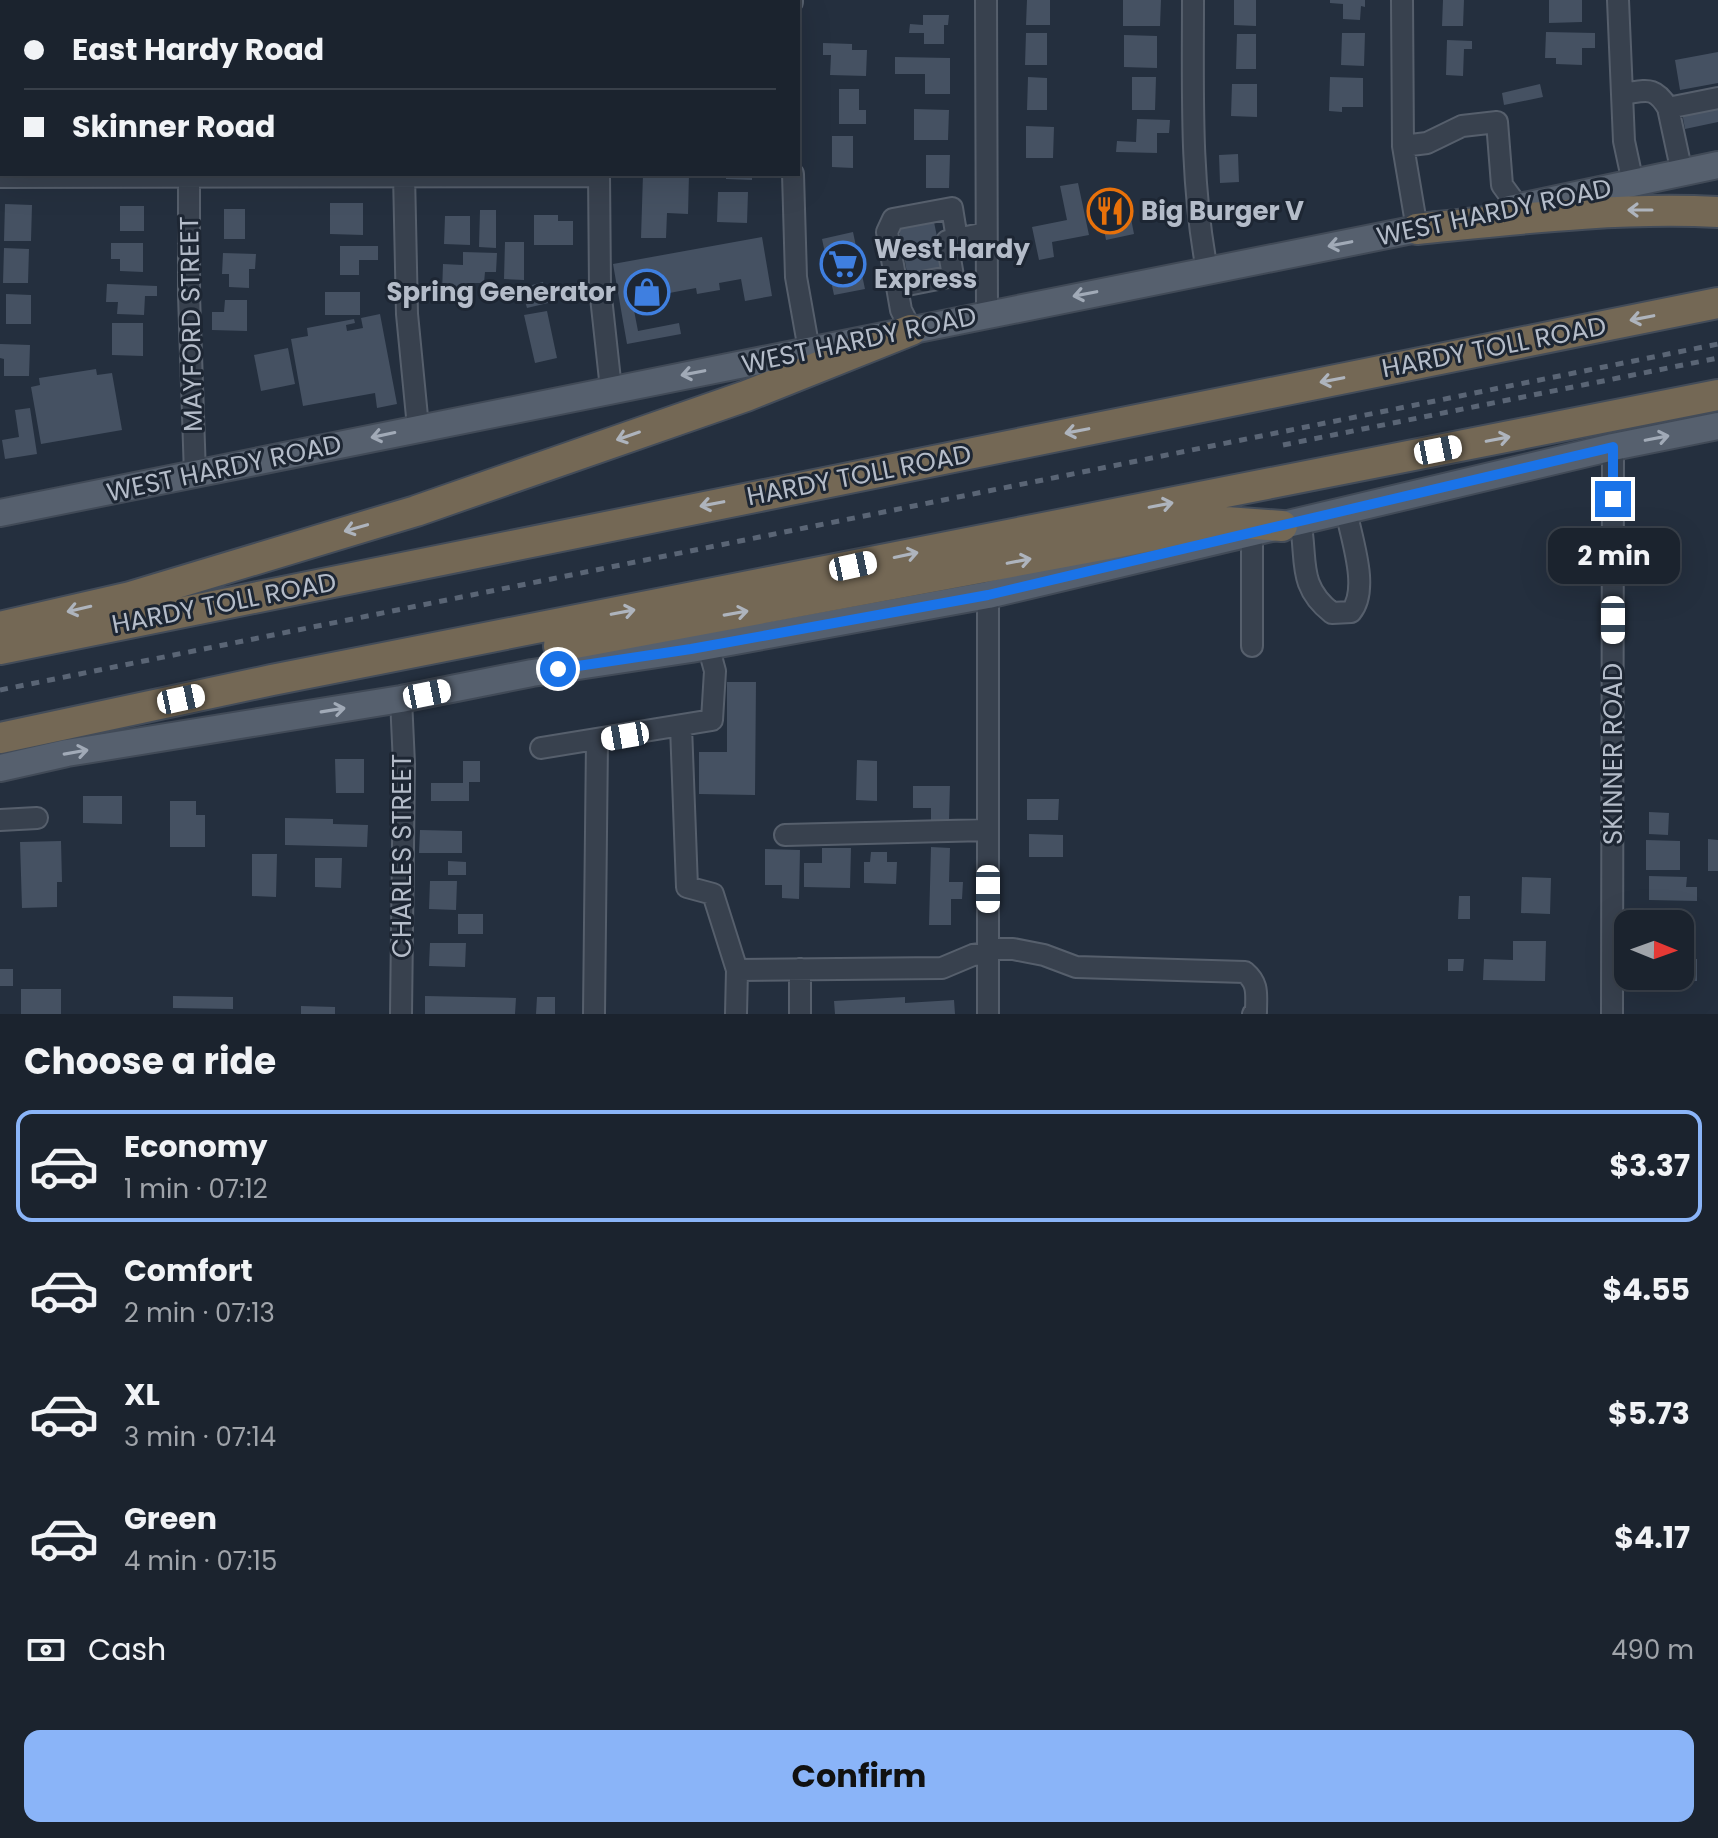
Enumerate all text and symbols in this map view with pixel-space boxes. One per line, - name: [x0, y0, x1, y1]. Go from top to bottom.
- text: East Hardy Road: [72, 28, 324, 71]
- text: Skinner Road: [72, 105, 275, 148]
- street label: WEST HARDY ROAD: [1373, 170, 1615, 254]
- restaurant icon: Big Burger V: [1086, 187, 1134, 235]
- place label: Big Burger V: [1141, 193, 1304, 229]
- one-way arrow: [1627, 202, 1654, 218]
- street label: MAYFORD STREET: [171, 216, 211, 432]
- place label: West Hardy Express: [874, 231, 1030, 297]
- one-way arrow: [1328, 237, 1353, 252]
- supermarket icon: West Hardy Express: [819, 240, 867, 288]
- shop icon: Spring Generator: [623, 268, 671, 316]
- place label: Spring Generator: [386, 274, 616, 310]
- one-way arrow: [1073, 288, 1098, 303]
- street label: WEST HARDY ROAD: [738, 298, 980, 382]
- street label: HARDY TOLL ROAD: [1379, 308, 1609, 386]
- one-way arrow: [1629, 311, 1655, 326]
- one-way arrow: [681, 367, 706, 382]
- one-way arrow: [1319, 373, 1345, 388]
- one-way arrow: [1064, 424, 1090, 439]
- street label: WEST HARDY ROAD: [103, 426, 345, 510]
- one-way arrow: [371, 428, 396, 443]
- one-way arrow: [616, 429, 641, 444]
- one-way arrow: [1485, 430, 1511, 445]
- one-way arrow: [1643, 430, 1669, 445]
- car: [1412, 434, 1464, 466]
- street label: HARDY TOLL ROAD: [744, 436, 974, 514]
- route end: [1595, 481, 1631, 517]
- one-way arrow: [700, 497, 725, 512]
- one-way arrow: [1148, 497, 1173, 512]
- one-way arrow: [343, 521, 369, 536]
- callout: 2 min: [1547, 527, 1679, 583]
- text: 2 min: [1577, 538, 1651, 574]
- one-way arrow: [893, 547, 918, 562]
- car: [827, 549, 879, 583]
- one-way arrow: [1006, 553, 1032, 568]
- street label: HARDY TOLL ROAD: [109, 564, 339, 642]
- car: [1601, 596, 1625, 644]
- one-way arrow: [67, 602, 93, 617]
- one-way arrow: [610, 604, 636, 619]
- one-way arrow: [723, 605, 748, 620]
- route start: [540, 651, 576, 687]
- street label: SKINNER ROAD: [1595, 663, 1631, 845]
- car: [401, 678, 453, 710]
- car: [155, 682, 207, 716]
- one-way arrow: [320, 702, 345, 717]
- car: [599, 720, 651, 752]
- one-way arrow: [63, 744, 89, 759]
- street label: CHARLES STREET: [384, 754, 420, 958]
- car: [976, 865, 1000, 913]
- north arrow: [1614, 910, 1694, 990]
- map controls: [1614, 910, 1694, 990]
- text: Choose a ride: [24, 1036, 276, 1087]
- text: Economy: [124, 1125, 268, 1168]
- icon: car: [28, 1130, 100, 1202]
- text: $3.37: [1609, 1144, 1690, 1187]
- text: 1 min · 07:12: [124, 1171, 268, 1207]
- text: Comfort: [124, 1249, 253, 1292]
- icon: car: [28, 1254, 100, 1326]
- text: $4.55: [1602, 1268, 1690, 1311]
- text: 2 min · 07:13: [124, 1295, 275, 1331]
- text: XL: [124, 1373, 160, 1416]
- icon: car: [28, 1378, 100, 1450]
- text: $5.73: [1608, 1392, 1690, 1435]
- text: 3 min · 07:14: [124, 1419, 276, 1455]
- text: Green: [124, 1497, 217, 1540]
- icon: car: [28, 1502, 100, 1574]
- text: $4.17: [1614, 1516, 1690, 1559]
- text: 4 min · 07:15: [124, 1543, 277, 1579]
- icon: cash: [24, 1628, 68, 1672]
- text: Cash: [88, 1628, 166, 1671]
- text: 490 m: [1611, 1632, 1694, 1668]
- button: Confirm: [24, 1730, 1694, 1822]

